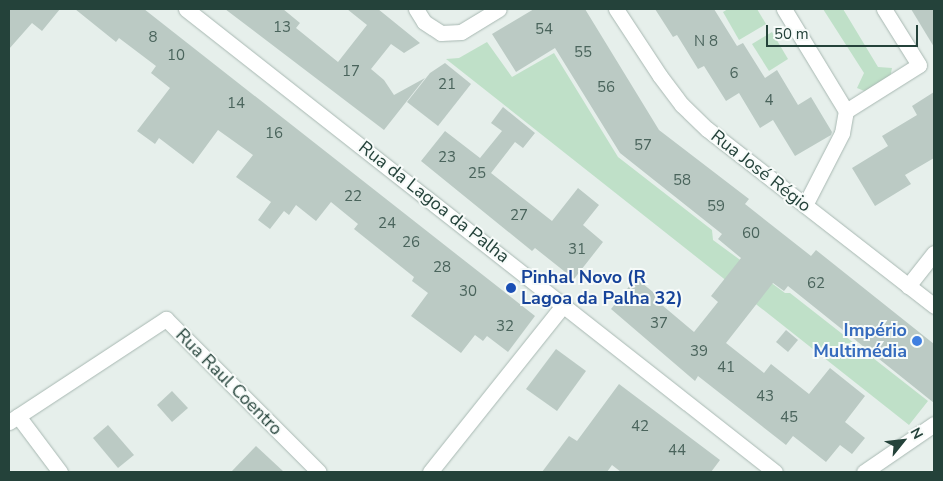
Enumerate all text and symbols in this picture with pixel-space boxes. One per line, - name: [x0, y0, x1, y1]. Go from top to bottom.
- scale bar: [768, 15, 920, 47]
- house number: 13: [273, 19, 291, 37]
- house number: 54: [535, 21, 553, 39]
- text: 50 m: [774, 24, 809, 44]
- house number: 8: [149, 29, 157, 47]
- house number: N 8: [694, 33, 718, 51]
- house number: 55: [574, 44, 592, 62]
- house number: 10: [167, 47, 185, 65]
- house number: 17: [342, 63, 360, 81]
- house number: 6: [730, 65, 738, 83]
- house number: 21: [438, 76, 456, 94]
- house number: 56: [597, 79, 615, 97]
- house number: 4: [765, 92, 773, 110]
- house number: 14: [227, 95, 245, 113]
- house number: 16: [265, 125, 283, 143]
- street label: Rua José Régio: [707, 125, 815, 217]
- street label: Rua da Lagoa da Palha: [354, 136, 514, 268]
- house number: 57: [634, 137, 652, 155]
- house number: 23: [438, 149, 456, 167]
- house number: 25: [468, 165, 486, 183]
- house number: 58: [673, 172, 691, 190]
- house number: 22: [344, 188, 362, 206]
- house number: 59: [707, 198, 725, 216]
- house number: 27: [510, 207, 528, 225]
- house number: 24: [378, 215, 396, 233]
- house number: 60: [742, 225, 760, 243]
- house number: 26: [402, 234, 420, 252]
- house number: 31: [568, 241, 586, 259]
- house number: 28: [433, 259, 451, 277]
- place label: Pinhal Novo (R Lagoa da Palha 32): [521, 267, 683, 310]
- house number: 62: [807, 275, 825, 293]
- marker: Pinhal Novo (R Lagoa da Palha 32): [505, 282, 517, 294]
- house number: 30: [459, 283, 477, 301]
- house number: 37: [650, 315, 668, 333]
- house number: 32: [496, 318, 514, 336]
- place label: Império Multimédia: [813, 320, 907, 362]
- street label: Rua Raul Coentro: [171, 324, 287, 440]
- marker: Império Multimédia: [911, 335, 923, 347]
- house number: 39: [690, 343, 708, 361]
- house number: 41: [717, 359, 735, 377]
- house number: 43: [756, 388, 774, 406]
- house number: 45: [780, 409, 798, 427]
- north arrow: [878, 416, 928, 466]
- house number: 42: [631, 418, 649, 436]
- text: N: [906, 424, 927, 443]
- house number: 44: [668, 442, 686, 460]

